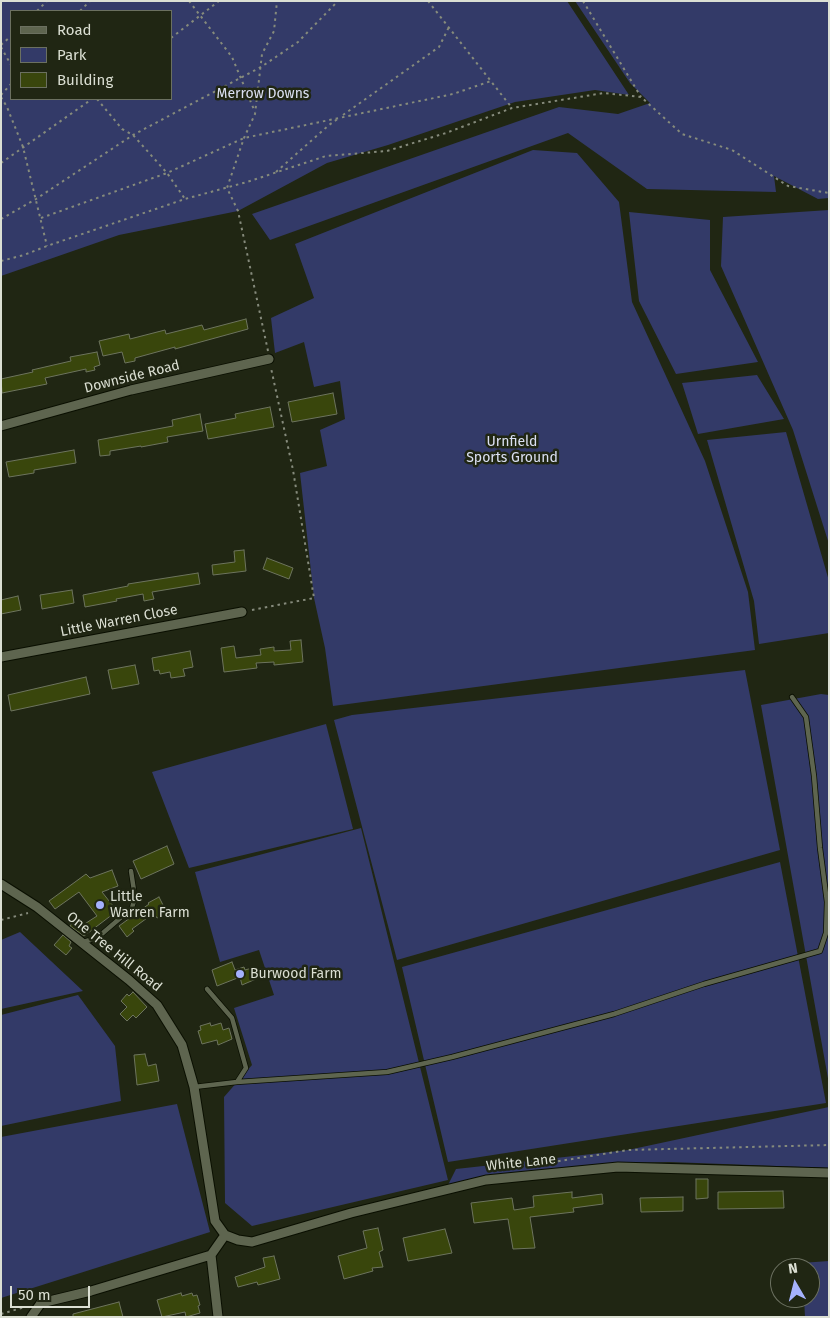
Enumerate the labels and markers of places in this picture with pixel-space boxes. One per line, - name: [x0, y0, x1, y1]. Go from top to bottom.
- place label: Little Warren Farm: [110, 889, 190, 922]
- marker: Little Warren Farm: [94, 899, 106, 911]
- place label: Burwood Farm: [250, 966, 342, 982]
- marker: Burwood Farm: [234, 968, 246, 980]

